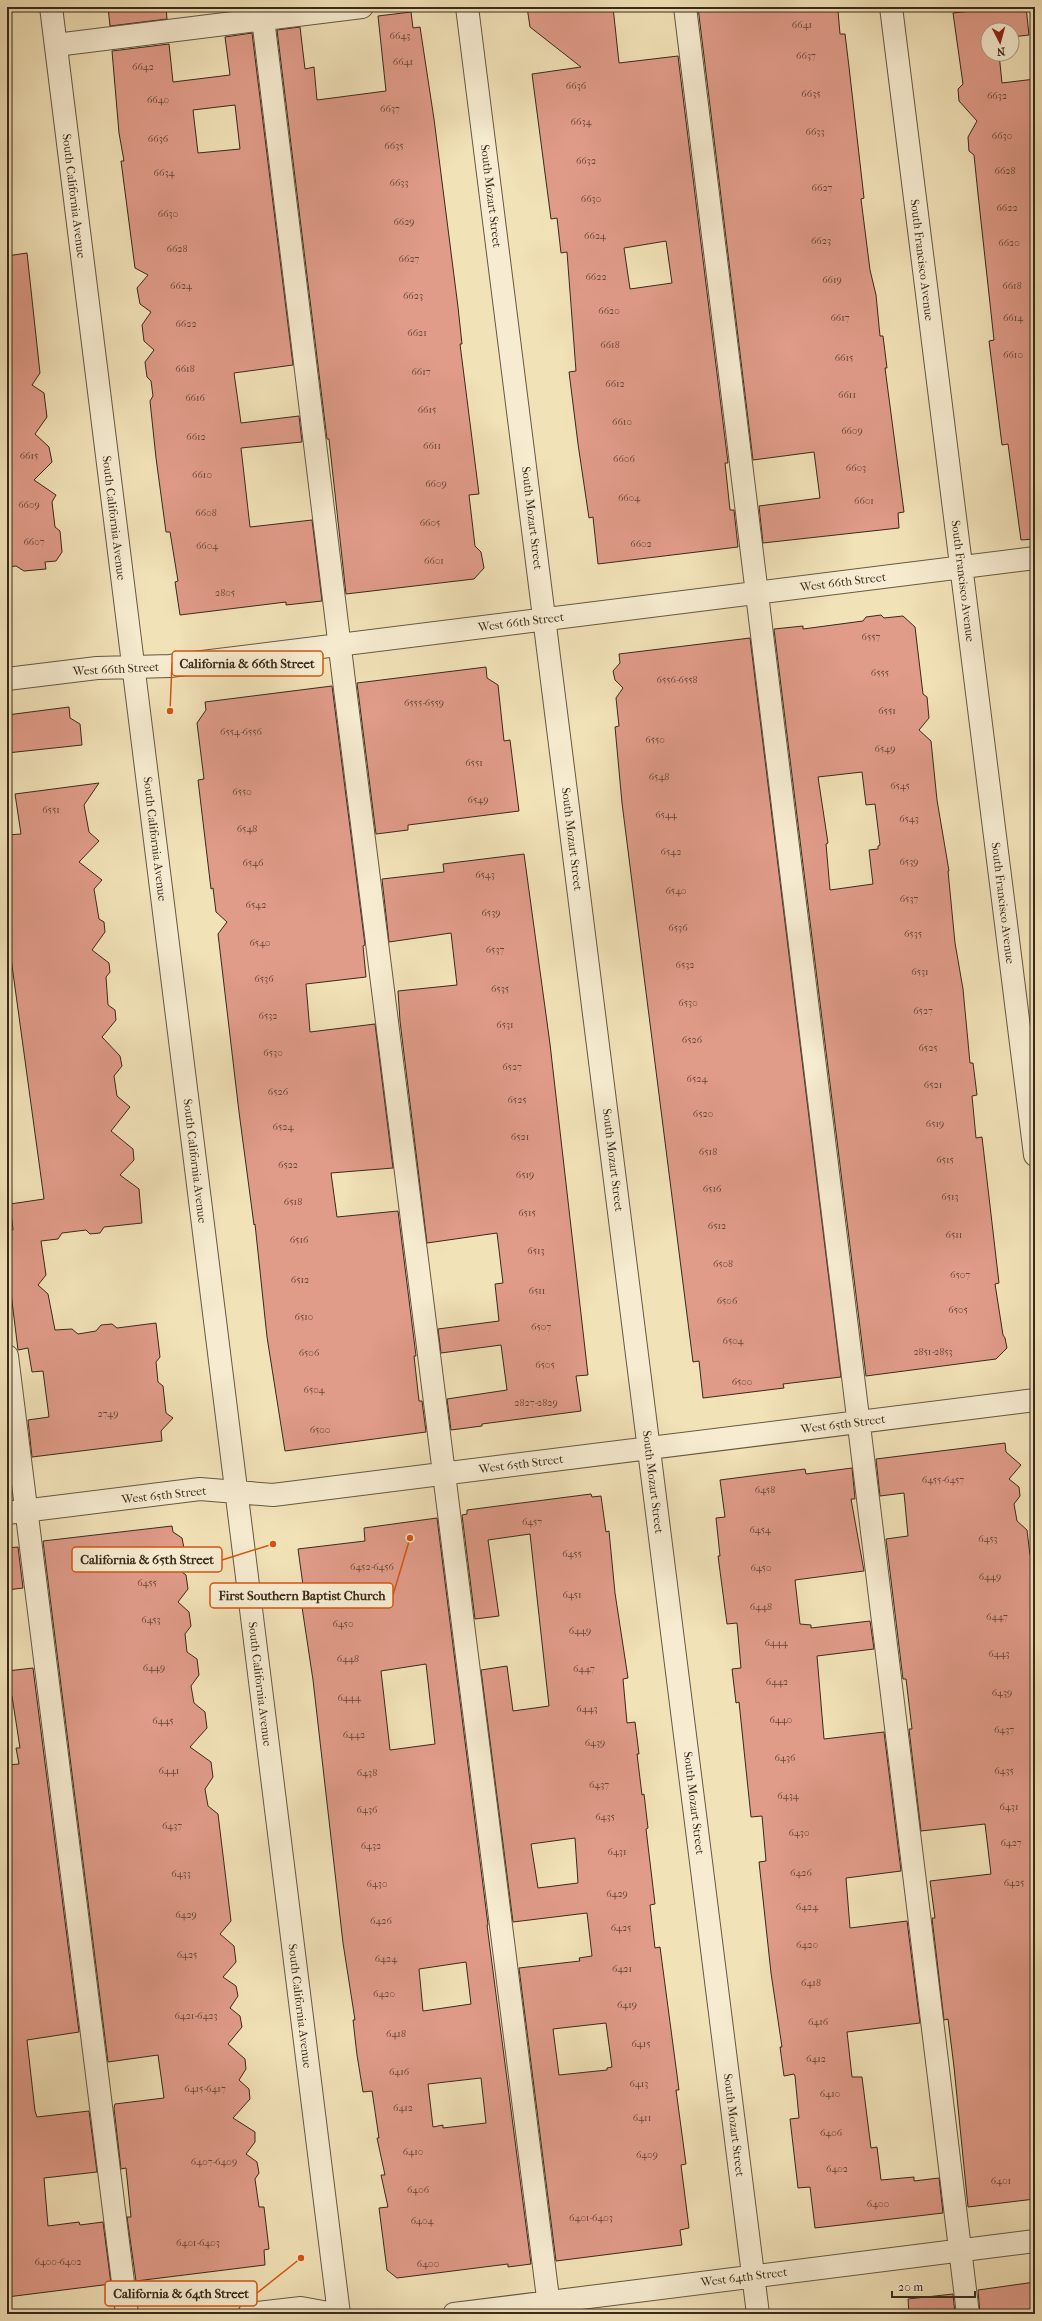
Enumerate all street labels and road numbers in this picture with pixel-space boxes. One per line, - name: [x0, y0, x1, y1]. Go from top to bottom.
- street label: South California Avenue: [59, 133, 89, 259]
- street label: South Mozart Street: [478, 144, 504, 249]
- street label: South Francisco Avenue: [908, 198, 936, 322]
- street label: South California Avenue: [99, 455, 129, 581]
- street label: South Mozart Street: [519, 466, 545, 571]
- street label: South Francisco Avenue: [949, 519, 977, 643]
- street label: West 66th Street: [798, 570, 887, 594]
- street label: West 66th Street: [476, 610, 565, 634]
- street label: West 66th Street: [71, 660, 160, 678]
- street label: South California Avenue: [140, 776, 170, 902]
- street label: South Mozart Street: [559, 787, 585, 892]
- street label: South Francisco Avenue: [989, 841, 1017, 965]
- street label: South California Avenue: [180, 1098, 210, 1224]
- street label: South Mozart Street: [600, 1108, 626, 1213]
- street label: West 65th Street: [799, 1412, 887, 1436]
- street label: South Mozart Street: [640, 1430, 666, 1535]
- street label: West 65th Street: [477, 1452, 565, 1476]
- street label: West 65th Street: [120, 1484, 208, 1507]
- street label: South California Avenue: [245, 1621, 275, 1747]
- street label: South Mozart Street: [681, 1751, 707, 1856]
- street label: South California Avenue: [285, 1943, 315, 2069]
- street label: South Mozart Street: [721, 2073, 747, 2178]
- street label: West 64th Street: [699, 2265, 789, 2289]

